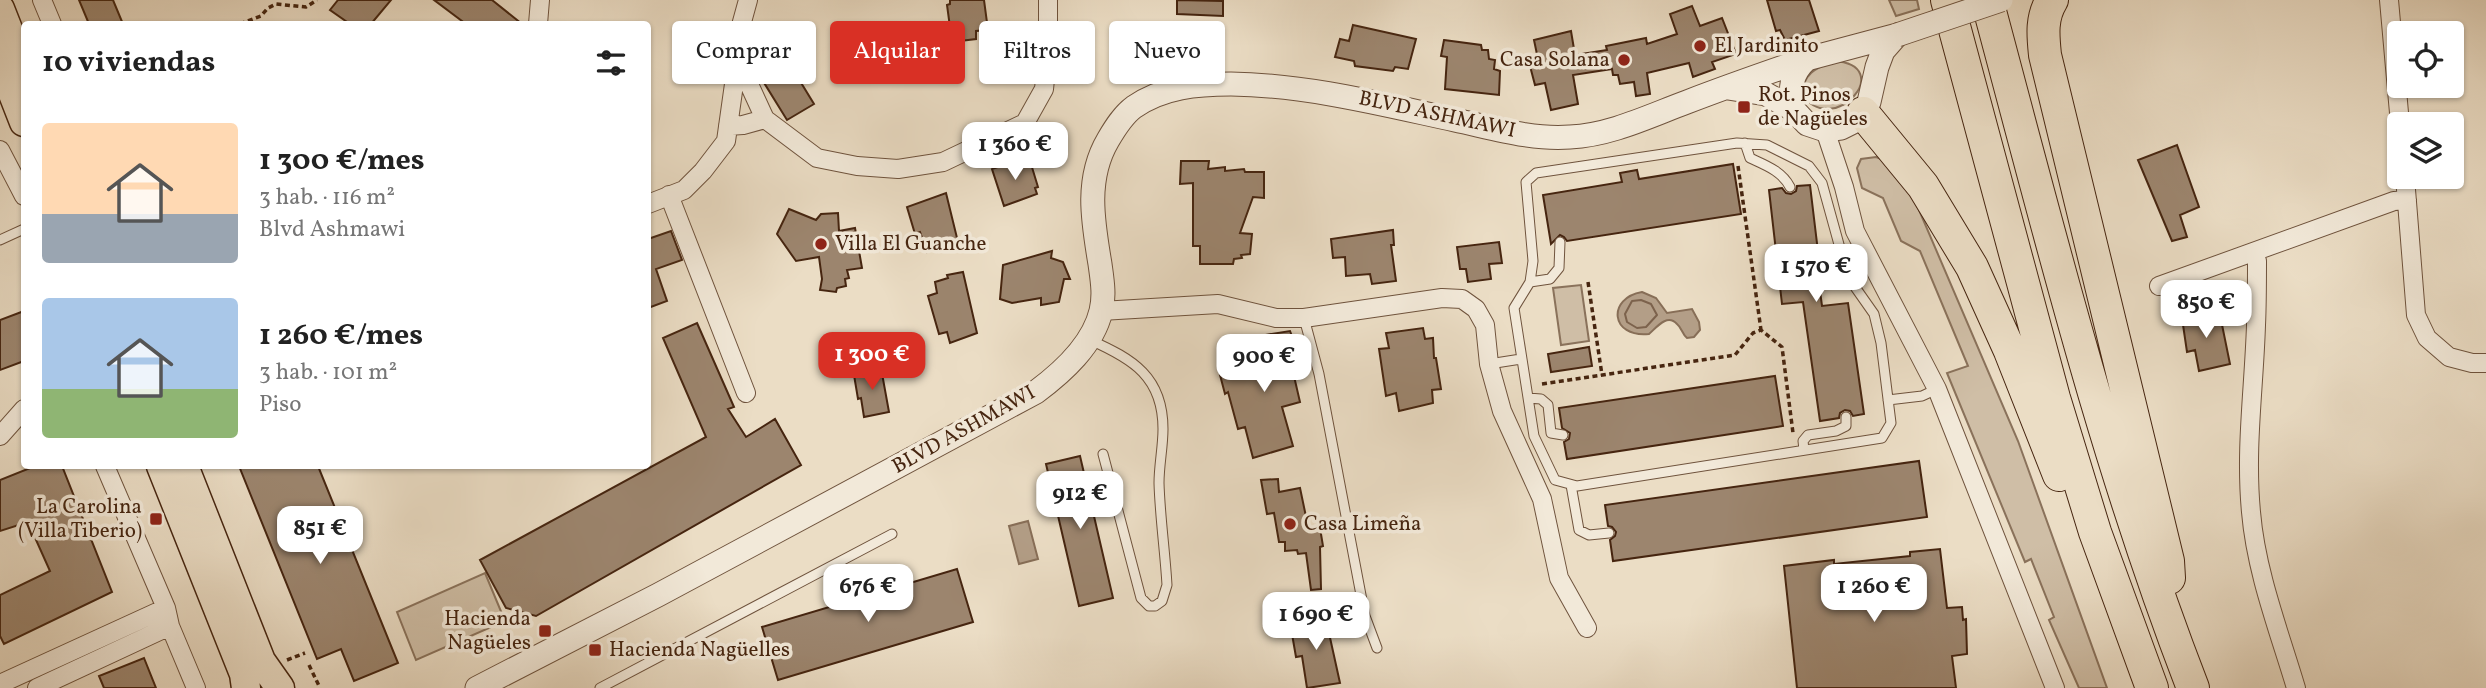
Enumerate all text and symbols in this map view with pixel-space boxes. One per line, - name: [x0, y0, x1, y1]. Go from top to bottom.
- chip: Comprar: [672, 21, 816, 84]
- chip: Alquilar: [830, 21, 965, 84]
- chip: Filtros: [979, 21, 1095, 84]
- chip: Nuevo: [1109, 21, 1225, 84]
- map controls: [2387, 21, 2464, 189]
- button: locate: [2387, 21, 2464, 98]
- place label: El Jardinito: [1714, 32, 1819, 61]
- marker: El Jardinito: [1692, 38, 1708, 54]
- text: 10 viviendas: [42, 42, 215, 84]
- icon: filters: [592, 44, 630, 82]
- place label: Casa Solana: [1500, 46, 1610, 75]
- marker: Casa Solana: [1616, 52, 1632, 68]
- place label: Rot. Pinos de Nagüeles: [1758, 81, 1868, 134]
- street label: BLVD ASHMAWI: [1356, 84, 1518, 146]
- marker: Rot. Pinos de Nagüeles: [1736, 99, 1752, 115]
- button: layers: [2387, 112, 2464, 189]
- pin: 1 360 €: [950, 122, 1080, 182]
- text: 1 360 €: [978, 129, 1052, 161]
- text: 1 300 €/mes: [259, 140, 425, 182]
- icon: home: [98, 151, 182, 235]
- text: 3 hab. · 116 m²: [259, 182, 395, 214]
- text: Blvd Ashmawi: [259, 214, 405, 246]
- place label: Villa El Guanche: [835, 230, 987, 259]
- marker: Villa El Guanche: [813, 236, 829, 252]
- pin: 1 570 €: [1751, 244, 1881, 304]
- text: 1 570 €: [1781, 251, 1851, 283]
- pin: 850 €: [2157, 280, 2255, 340]
- text: 850 €: [2177, 287, 2235, 319]
- text: 1 260 €/mes: [259, 315, 423, 357]
- icon: home: [98, 326, 182, 410]
- pin: 1 300 €: [807, 332, 937, 392]
- pin: 900 €: [1215, 334, 1313, 394]
- text: 1 300 €: [834, 339, 910, 371]
- text: 900 €: [1232, 341, 1296, 373]
- text: 3 hab. · 101 m²: [259, 357, 397, 389]
- street label: BLVD ASHMAWI: [887, 379, 1041, 481]
- text: Piso: [259, 389, 301, 421]
- pin: 912 €: [1031, 472, 1129, 531]
- text: 912 €: [1052, 478, 1108, 510]
- place label: La Carolina (Villa Tiberio): [18, 493, 142, 546]
- pin: 851 €: [271, 506, 369, 566]
- place label: Casa Limeña: [1304, 510, 1421, 539]
- marker: La Carolina (Villa Tiberio): [148, 511, 164, 527]
- text: 851 €: [293, 513, 347, 545]
- marker: Casa Limeña: [1282, 516, 1298, 532]
- pin: 676 €: [819, 564, 917, 624]
- pin: 1 260 €: [1809, 564, 1939, 624]
- text: 676 €: [839, 571, 897, 603]
- text: 1 260 €: [1837, 571, 1911, 603]
- pin: 1 690 €: [1251, 592, 1381, 652]
- text: 1 690 €: [1278, 599, 1354, 631]
- place label: Hacienda Nagüeles: [444, 605, 531, 658]
- marker: Hacienda Nagüeles: [537, 623, 553, 639]
- place label: Hacienda Nagüelles: [609, 636, 790, 665]
- marker: Hacienda Nagüelles: [587, 642, 603, 658]

